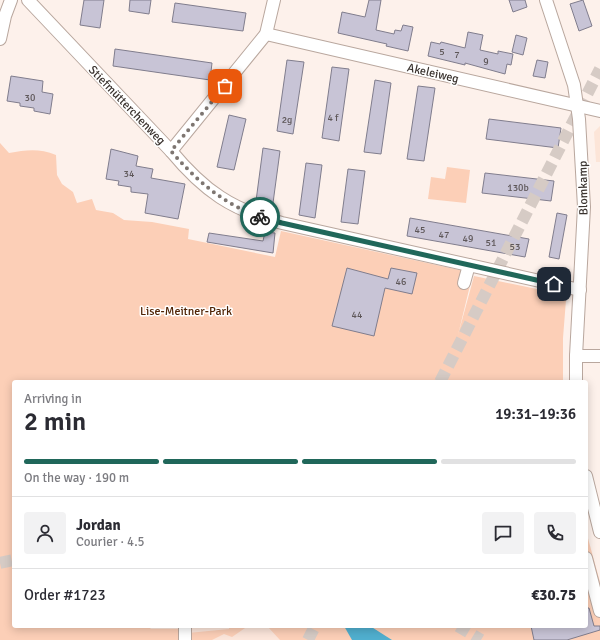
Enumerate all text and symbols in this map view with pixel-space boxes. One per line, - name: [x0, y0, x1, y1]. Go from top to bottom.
- house number: 5: [439, 46, 445, 58]
- house number: 7: [454, 49, 460, 61]
- house number: 9: [483, 56, 489, 68]
- street label: Akeleiweg: [406, 60, 460, 87]
- street label: Stiefmütterchenweg: [85, 63, 168, 148]
- pin: [208, 69, 242, 103]
- icon: bag: [214, 75, 236, 97]
- house number: 30: [25, 92, 35, 104]
- house number: 4 f: [328, 112, 339, 124]
- house number: 2g: [282, 114, 292, 126]
- street label: Blomkamp: [576, 161, 591, 215]
- house number: 34: [124, 168, 135, 180]
- house number: 130b: [507, 182, 529, 194]
- courier: [240, 197, 280, 237]
- icon: bike: [249, 206, 271, 228]
- house number: 45: [415, 224, 425, 236]
- house number: 47: [439, 229, 449, 241]
- house number: 49: [463, 233, 473, 245]
- house number: 51: [486, 237, 496, 249]
- house number: 53: [510, 241, 520, 253]
- pin: [537, 267, 571, 301]
- icon: home: [543, 273, 565, 295]
- house number: 46: [396, 276, 406, 288]
- park label: Lise-Meitner-Park: [140, 304, 232, 319]
- house number: 44: [352, 309, 363, 321]
- text: Arriving in: [24, 391, 82, 407]
- text: 19:31–19:36: [495, 405, 576, 423]
- text: 2 min: [24, 406, 86, 438]
- text: On the way · 190 m: [24, 470, 129, 486]
- button: person: [24, 512, 66, 554]
- button: chat: [482, 512, 524, 554]
- button: phone: [534, 512, 576, 554]
- text: Jordan: [76, 516, 121, 534]
- text: Courier · 4.5: [76, 534, 145, 550]
- text: Order #1723: [24, 586, 106, 604]
- text: €30.75: [531, 586, 576, 604]

